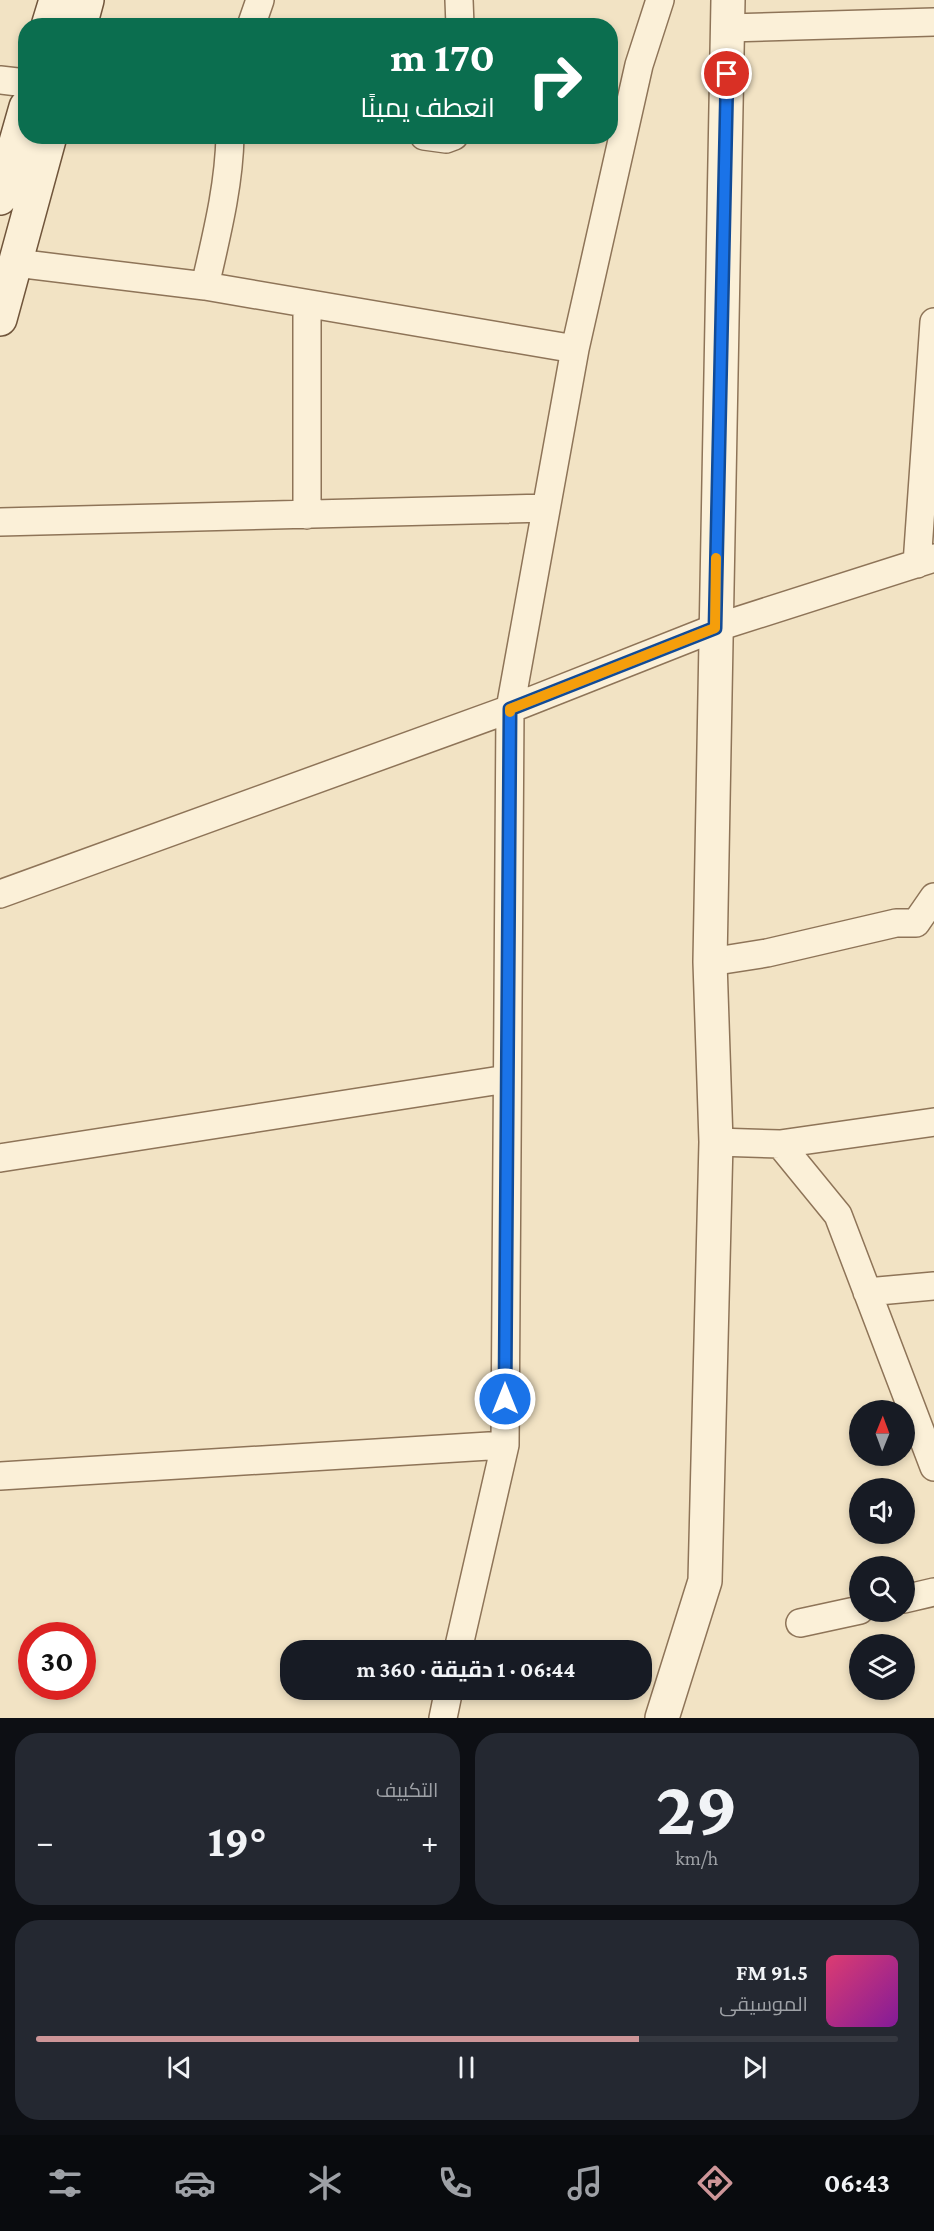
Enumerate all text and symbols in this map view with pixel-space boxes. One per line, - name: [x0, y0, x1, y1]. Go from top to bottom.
- text: 170 m: [390, 33, 495, 80]
- icon: right: [516, 42, 594, 120]
- pin: [701, 48, 752, 99]
- icon: arrive: [710, 57, 743, 90]
- text: انعطف يمينًا: [360, 93, 495, 123]
- position arrow: [473, 1367, 537, 1431]
- north arrow: [849, 1400, 915, 1466]
- map controls: [849, 1400, 915, 1700]
- button: sound: [849, 1478, 915, 1544]
- button: search: [849, 1556, 915, 1622]
- speed limit sign: 30: [18, 1622, 96, 1700]
- button: layers: [849, 1634, 915, 1700]
- text: 06:44 · 1 دقيقة · 360 m: [357, 1657, 575, 1682]
- text: 29: [656, 1764, 738, 1851]
- text: التكييف: [376, 1779, 439, 1801]
- text: 19°: [208, 1816, 267, 1866]
- text: −: [36, 1823, 53, 1860]
- text: +: [421, 1823, 438, 1860]
- text: km/h: [675, 1847, 718, 1869]
- text: 91.5 FM: [736, 1960, 808, 1985]
- text: الموسيقى: [719, 1993, 808, 2015]
- icon: previous: [163, 2051, 196, 2084]
- icon: pause: [450, 2051, 483, 2084]
- icon: next: [738, 2051, 771, 2084]
- icon: filters: [44, 2162, 86, 2204]
- icon: car: [174, 2162, 216, 2204]
- icon: climate: [304, 2162, 346, 2204]
- icon: phone: [434, 2162, 476, 2204]
- icon: music: [564, 2162, 606, 2204]
- icon: directions: [694, 2162, 736, 2204]
- text: 06:43: [824, 2168, 890, 2198]

